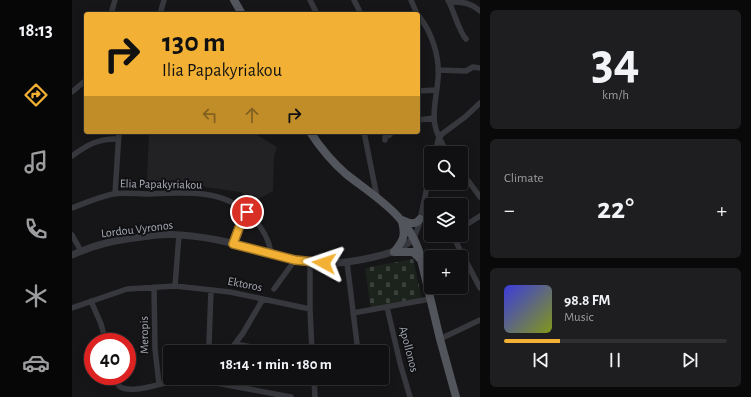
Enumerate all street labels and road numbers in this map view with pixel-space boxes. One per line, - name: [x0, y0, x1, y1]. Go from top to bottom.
- street label: Elia Papakyriakou: [120, 177, 202, 192]
- street label: Lordou Vyronos: [100, 219, 174, 240]
- street label: Ektoros: [227, 275, 263, 293]
- street label: Meropis: [138, 316, 150, 354]
- street label: Apollonos: [397, 325, 421, 373]

